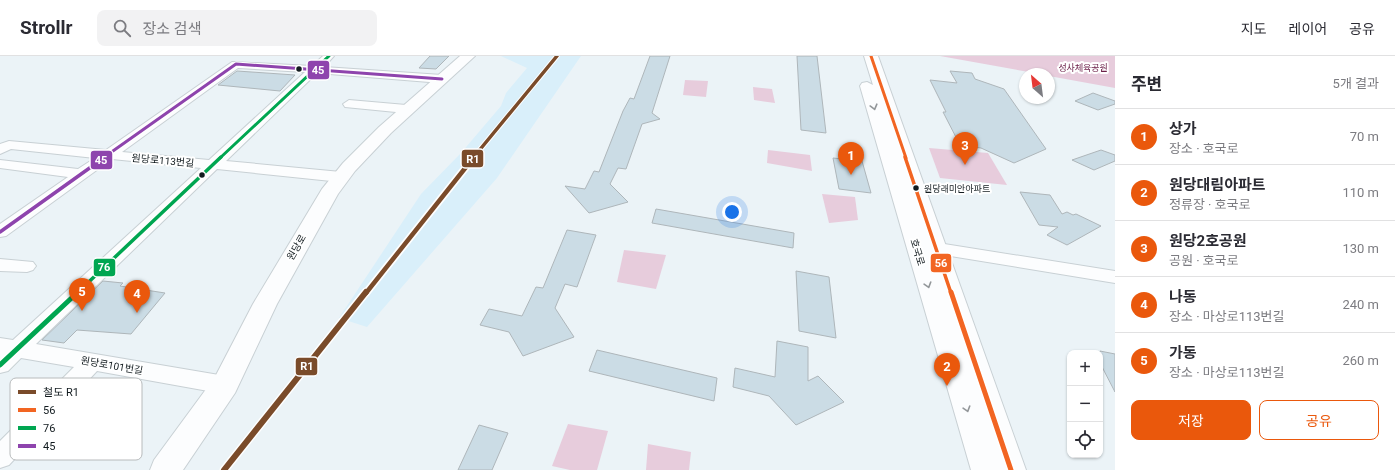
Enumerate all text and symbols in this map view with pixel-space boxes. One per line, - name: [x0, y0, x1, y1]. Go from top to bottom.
- search box: [97, 10, 377, 46]
- text: Strollr: [20, 16, 73, 39]
- icon: search: [111, 17, 133, 39]
- text: 장소 검색: [143, 20, 201, 38]
- text: 지도: [1241, 21, 1267, 37]
- text: 레이어: [1289, 21, 1327, 37]
- text: 공유: [1349, 21, 1375, 37]
- line badge: 45: [307, 60, 330, 80]
- park label: 성사체육공원: [1058, 63, 1108, 73]
- unlabelled marker: [294, 64, 304, 74]
- text: 45: [312, 64, 324, 77]
- north arrow: [1019, 68, 1055, 104]
- text: 주변: [1131, 74, 1162, 94]
- text: 5개 결과: [1333, 76, 1379, 91]
- one-way arrow: [869, 103, 878, 110]
- text: 상가: [1169, 120, 1197, 138]
- text: 1: [1140, 129, 1148, 144]
- text: 70 m: [1350, 129, 1379, 144]
- pin: 3: [952, 132, 978, 165]
- text: 장소 · 호국로: [1169, 141, 1239, 156]
- pin: 1: [838, 142, 864, 175]
- line badge: R1: [461, 149, 484, 168]
- line badge: 45: [90, 150, 113, 170]
- street label: 원당로113번길: [131, 152, 195, 169]
- text: R1: [466, 153, 480, 166]
- text: 45: [95, 154, 107, 167]
- unlabelled marker: [197, 170, 207, 180]
- text: 원당대림아파트: [1169, 176, 1266, 194]
- marker: 원당래미안아파트: [911, 183, 921, 193]
- place label: 원당래미안아파트: [924, 184, 990, 194]
- text: 2: [1140, 185, 1148, 200]
- text: 110 m: [1342, 185, 1379, 200]
- text: 정류장 · 호국로: [1169, 197, 1251, 212]
- your location: [722, 202, 742, 222]
- text: 원당2호공원: [1169, 232, 1247, 250]
- street label: 원당로: [285, 233, 308, 262]
- street label: 호국로: [908, 237, 927, 267]
- text: 3: [1140, 241, 1148, 256]
- text: 130 m: [1342, 241, 1379, 256]
- line badge: 56: [930, 253, 952, 273]
- text: 공원 · 호국로: [1169, 253, 1239, 268]
- text: 56: [935, 257, 947, 270]
- line badge: 76: [93, 258, 116, 277]
- text: 76: [98, 261, 110, 274]
- pin: 5: [69, 278, 95, 311]
- pin: 4: [124, 280, 150, 313]
- one-way arrow: [923, 281, 932, 288]
- text: 나동: [1169, 288, 1197, 306]
- text: 4: [1140, 297, 1148, 312]
- text: 240 m: [1342, 297, 1379, 312]
- text: 장소 · 마상로113번길: [1169, 309, 1284, 324]
- text: 가동: [1169, 344, 1197, 362]
- map controls: [1067, 350, 1103, 458]
- button: +: [1067, 350, 1103, 386]
- pin: 2: [934, 353, 960, 386]
- text: 5: [1140, 353, 1148, 368]
- text: 260 m: [1342, 353, 1379, 368]
- street label: 원당로101번길: [80, 355, 144, 376]
- line badge: R1: [295, 357, 318, 376]
- text: R1: [300, 360, 314, 373]
- text: 장소 · 마상로113번길: [1169, 365, 1284, 380]
- legend: [10, 378, 142, 460]
- text: 철도 R1: [43, 386, 79, 399]
- button: −: [1067, 386, 1103, 422]
- button: 저장: [1131, 400, 1251, 440]
- button: 공유: [1259, 400, 1379, 440]
- text: 56: [43, 404, 55, 417]
- one-way arrow: [962, 405, 970, 412]
- text: 76: [43, 422, 55, 435]
- button: locate: [1067, 422, 1103, 458]
- text: 45: [43, 440, 55, 453]

